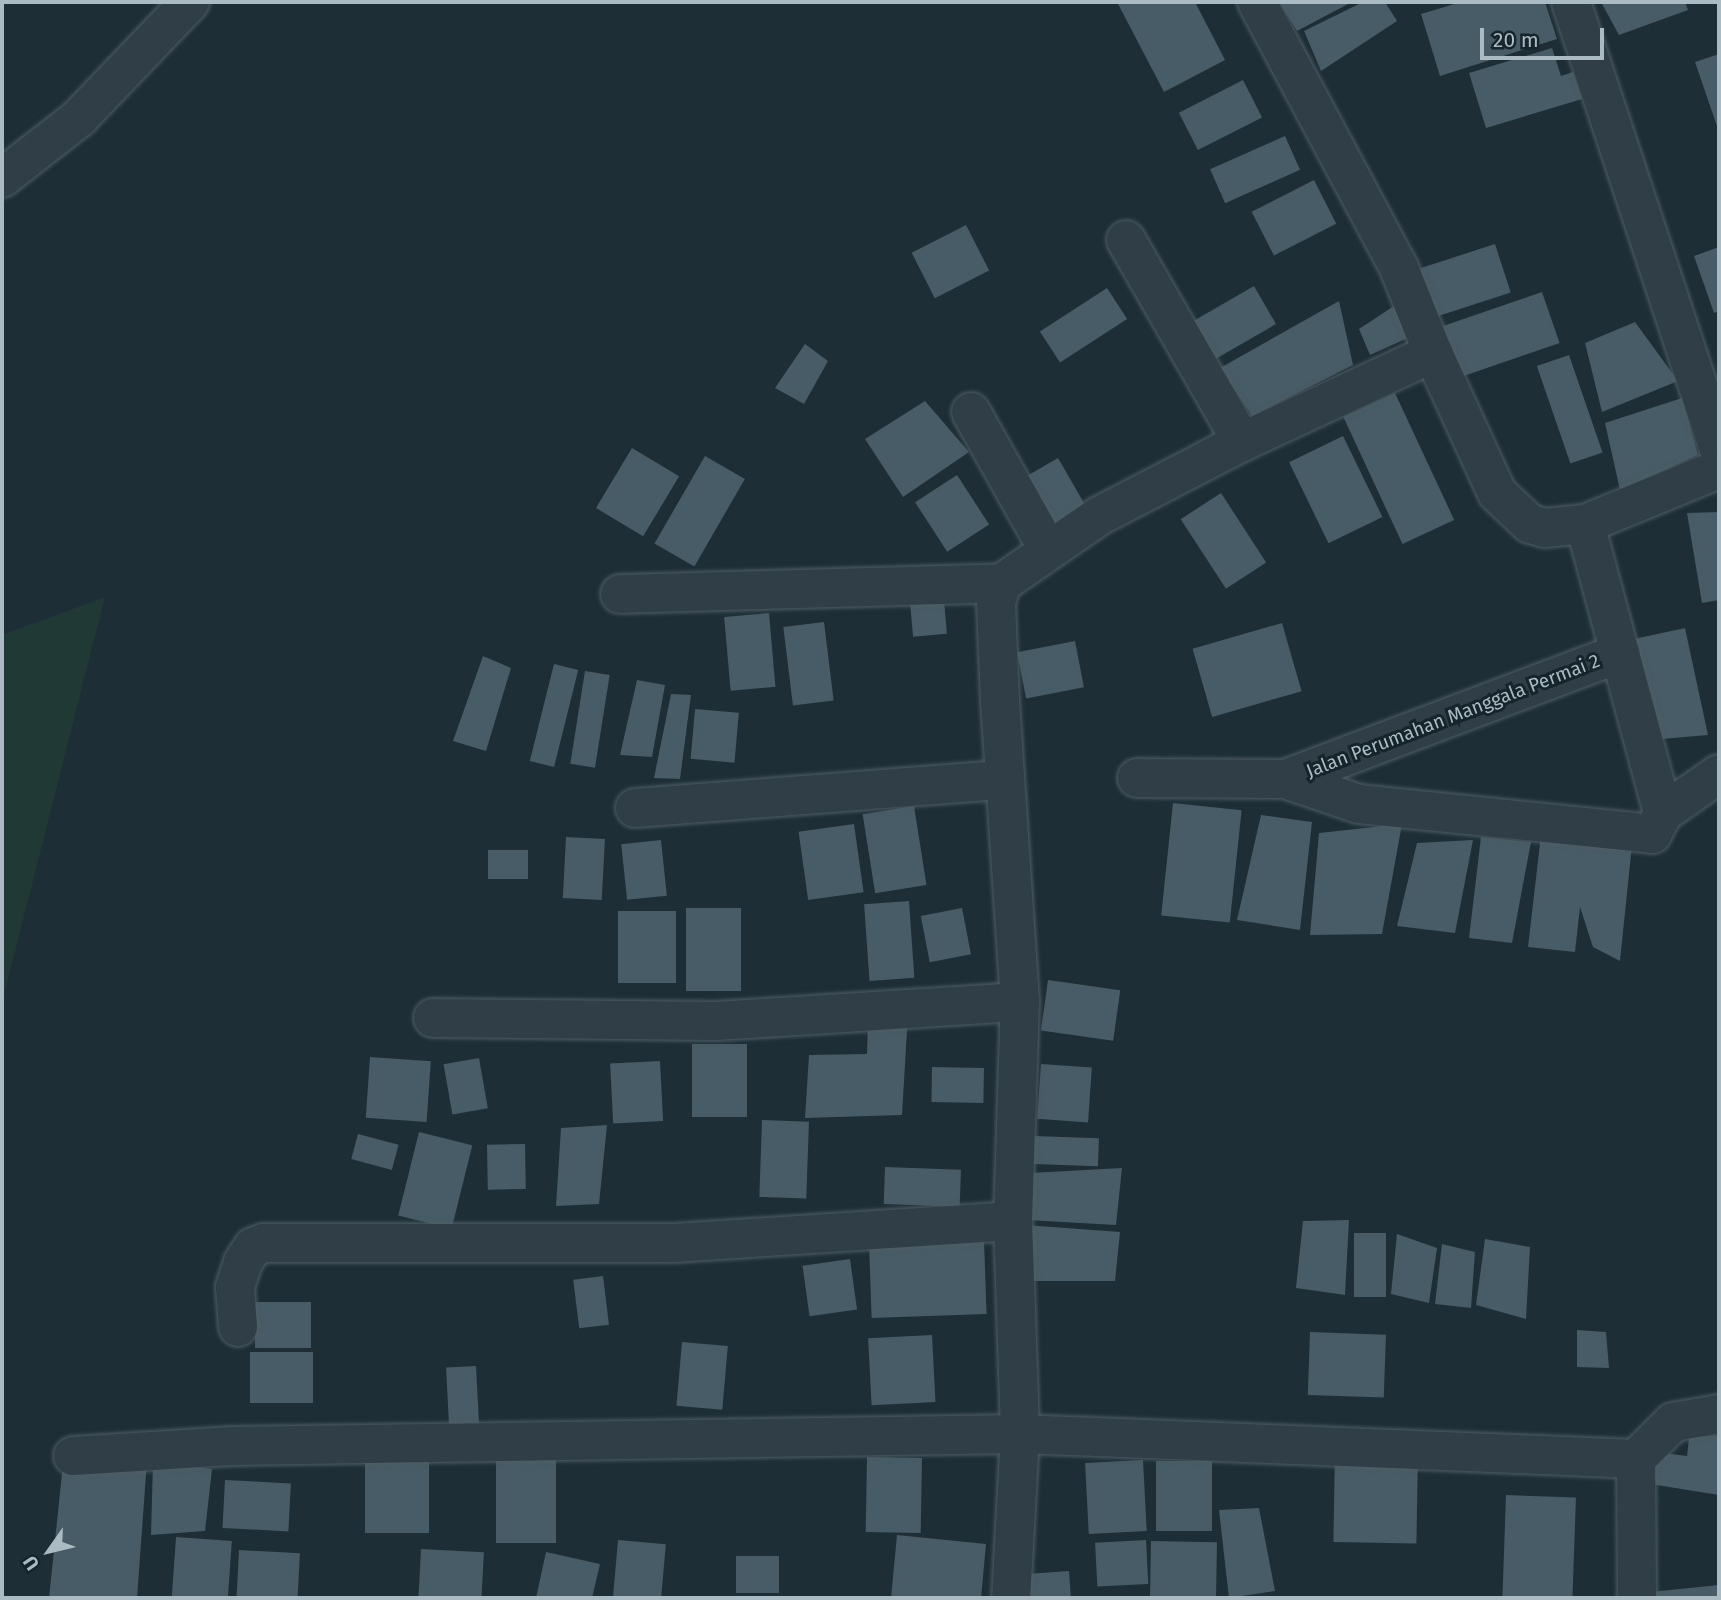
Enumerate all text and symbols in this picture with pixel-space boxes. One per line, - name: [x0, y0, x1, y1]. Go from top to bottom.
- scale bar: [1483, 14, 1607, 58]
- text: 20 m: [1493, 27, 1539, 53]
- street label: Jalan Perumahan Manggala Permai 2: [1303, 649, 1603, 783]
- north arrow: [14, 1516, 84, 1586]
- text: U: [18, 1551, 44, 1575]

